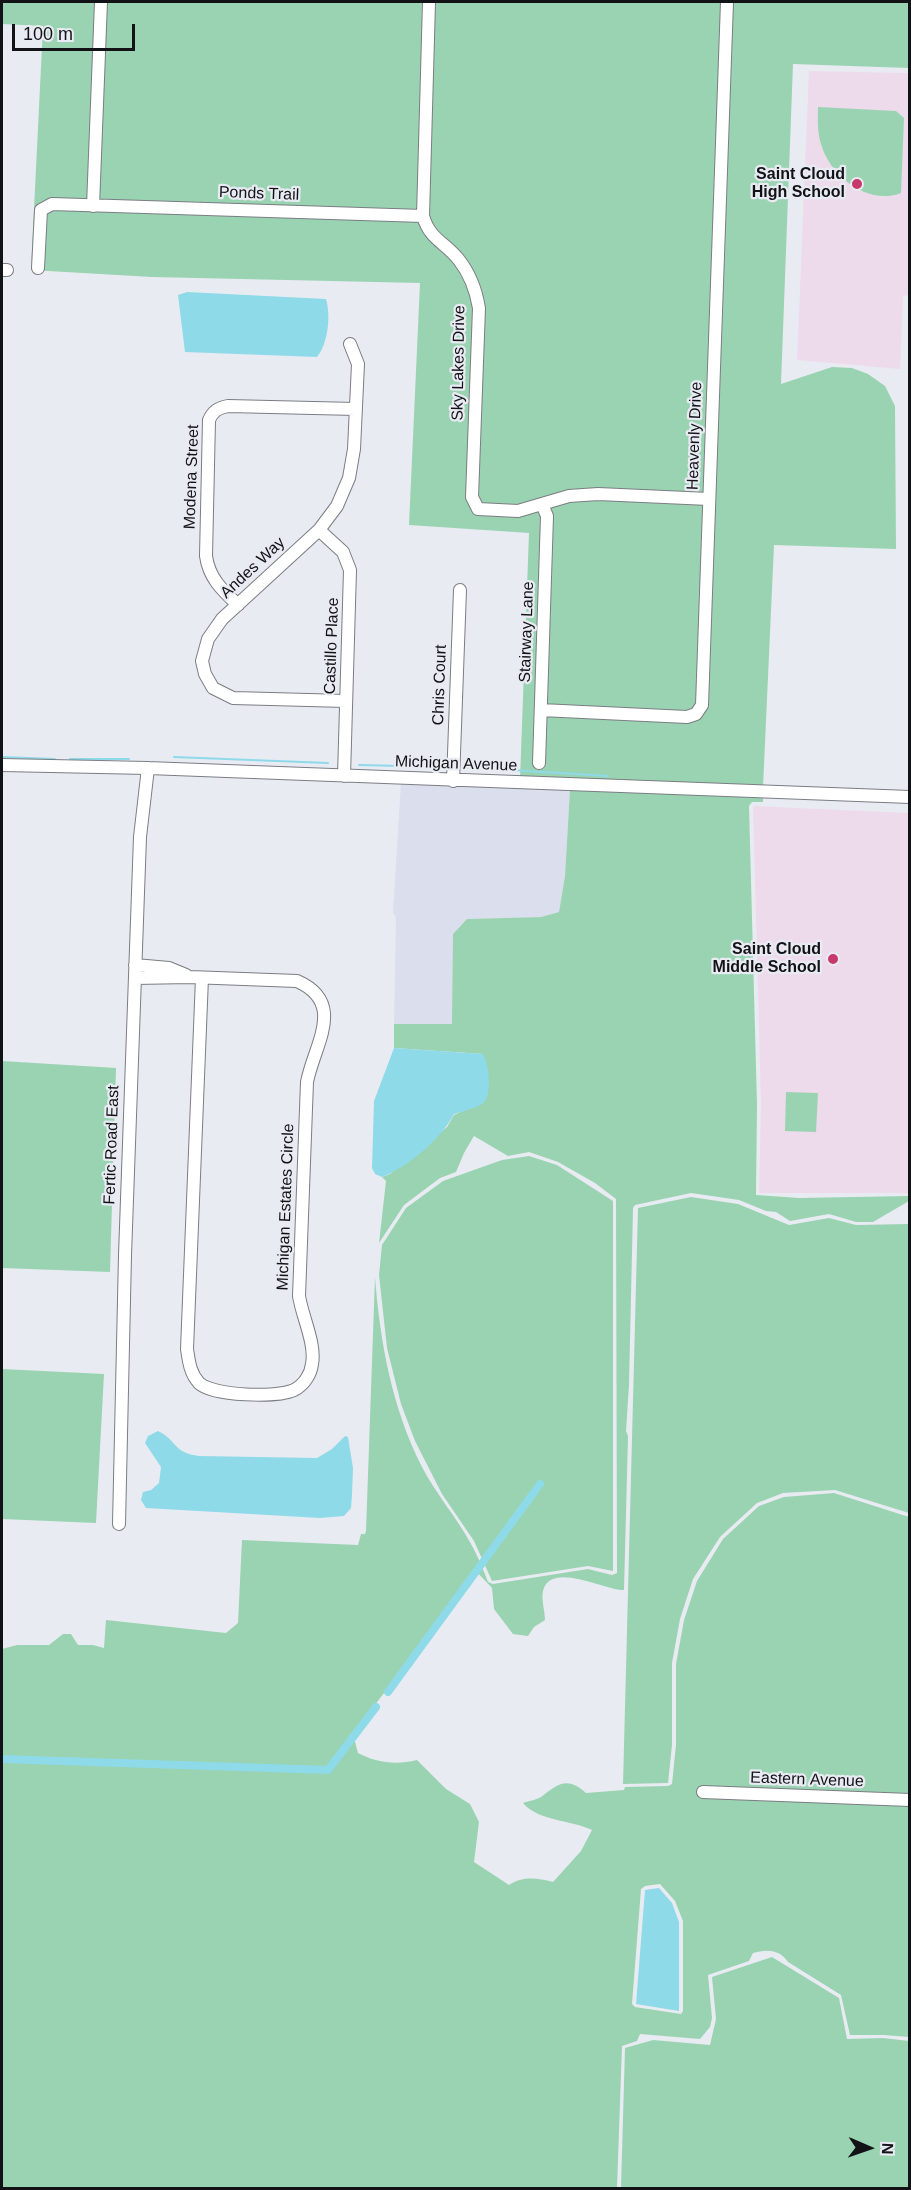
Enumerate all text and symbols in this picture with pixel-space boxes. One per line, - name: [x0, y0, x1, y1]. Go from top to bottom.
- scale bar: [15, 12, 138, 50]
- text: 100 m: [23, 24, 73, 44]
- place label: Saint Cloud High School: [752, 165, 845, 203]
- marker: Saint Cloud High School: [850, 177, 864, 191]
- street label: Ponds Trail: [219, 183, 299, 205]
- street label: Sky Lakes Drive: [448, 305, 470, 421]
- street label: Heavenly Drive: [684, 381, 706, 491]
- street label: Modena Street: [181, 424, 203, 530]
- street label: Andes Way: [217, 533, 289, 603]
- street label: Stairway Lane: [516, 581, 538, 683]
- street label: Castillo Place: [321, 597, 343, 695]
- street label: Chris Court: [429, 644, 451, 726]
- street label: Michigan Avenue: [394, 752, 518, 776]
- place label: Saint Cloud Middle School: [713, 940, 821, 978]
- marker: Saint Cloud Middle School: [826, 952, 840, 966]
- street label: Fertic Road East: [100, 1085, 124, 1205]
- street label: Michigan Estates Circle: [273, 1123, 299, 1291]
- street label: Eastern Avenue: [750, 1768, 864, 1792]
- north arrow: [839, 2118, 899, 2178]
- text: N: [879, 2143, 896, 2155]

